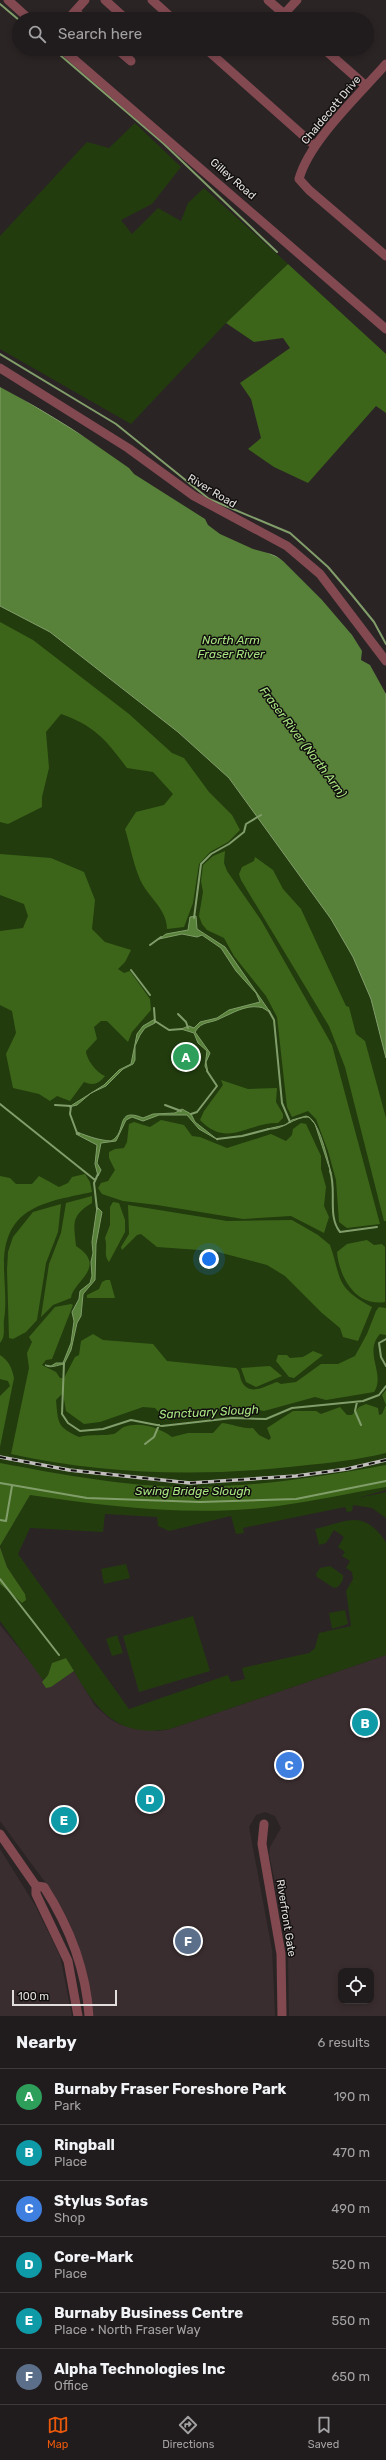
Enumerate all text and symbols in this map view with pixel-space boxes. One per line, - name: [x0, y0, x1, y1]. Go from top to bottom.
- search box: [12, 12, 374, 56]
- icon: search: [26, 23, 48, 45]
- text: Search here: [58, 25, 142, 43]
- street label: Chaldecott Drive: [299, 73, 363, 147]
- street label: Gilley Road: [208, 156, 258, 202]
- street label: River Road: [185, 471, 239, 511]
- water label: North Arm Fraser River: [197, 633, 265, 661]
- water label: Fraser River (North Arm): [257, 684, 349, 800]
- pin: A: [173, 1042, 199, 1072]
- your location: [199, 1249, 219, 1269]
- water label: Sanctuary Slough: [159, 1402, 259, 1422]
- water label: Swing Bridge Slough: [135, 1484, 251, 1498]
- pin: B: [352, 1708, 378, 1738]
- pin: C: [276, 1750, 302, 1780]
- pin: D: [137, 1784, 163, 1814]
- pin: E: [51, 1805, 77, 1835]
- street label: Riverfront Gate: [273, 1878, 299, 1958]
- pin: F: [175, 1926, 201, 1956]
- map controls: [338, 1968, 374, 2004]
- button: locate: [338, 1968, 374, 2004]
- scale bar: [12, 1988, 117, 2007]
- text: 100 m: [18, 1990, 49, 2003]
- text: Nearby: [16, 2032, 77, 2052]
- text: 6 results: [318, 2035, 370, 2050]
- text: Burnaby Fraser Foreshore Park: [54, 2080, 286, 2098]
- text: A: [24, 2089, 34, 2104]
- text: 190 m: [334, 2089, 370, 2104]
- text: Park: [54, 2098, 81, 2113]
- text: Ringball: [54, 2136, 115, 2154]
- text: B: [24, 2145, 34, 2160]
- text: 470 m: [332, 2145, 370, 2160]
- text: Place: [54, 2154, 87, 2169]
- text: Stylus Sofas: [54, 2192, 148, 2210]
- text: C: [24, 2201, 34, 2216]
- text: 490 m: [331, 2201, 370, 2216]
- text: Shop: [54, 2210, 85, 2225]
- text: Core-Mark: [54, 2248, 133, 2266]
- text: D: [24, 2257, 34, 2272]
- text: 520 m: [332, 2257, 370, 2272]
- text: Place: [54, 2266, 87, 2281]
- text: Burnaby Business Centre: [54, 2304, 243, 2322]
- text: E: [25, 2313, 33, 2328]
- text: 550 m: [332, 2313, 370, 2328]
- text: Place · North Fraser Way: [54, 2322, 201, 2337]
- text: Alpha Technologies Inc: [54, 2360, 225, 2378]
- text: F: [25, 2369, 33, 2384]
- text: 650 m: [331, 2369, 370, 2384]
- text: Office: [54, 2378, 88, 2393]
- tab: Map: [47, 2414, 69, 2451]
- tab: Directions: [162, 2414, 214, 2451]
- tab: Saved: [308, 2414, 339, 2451]

